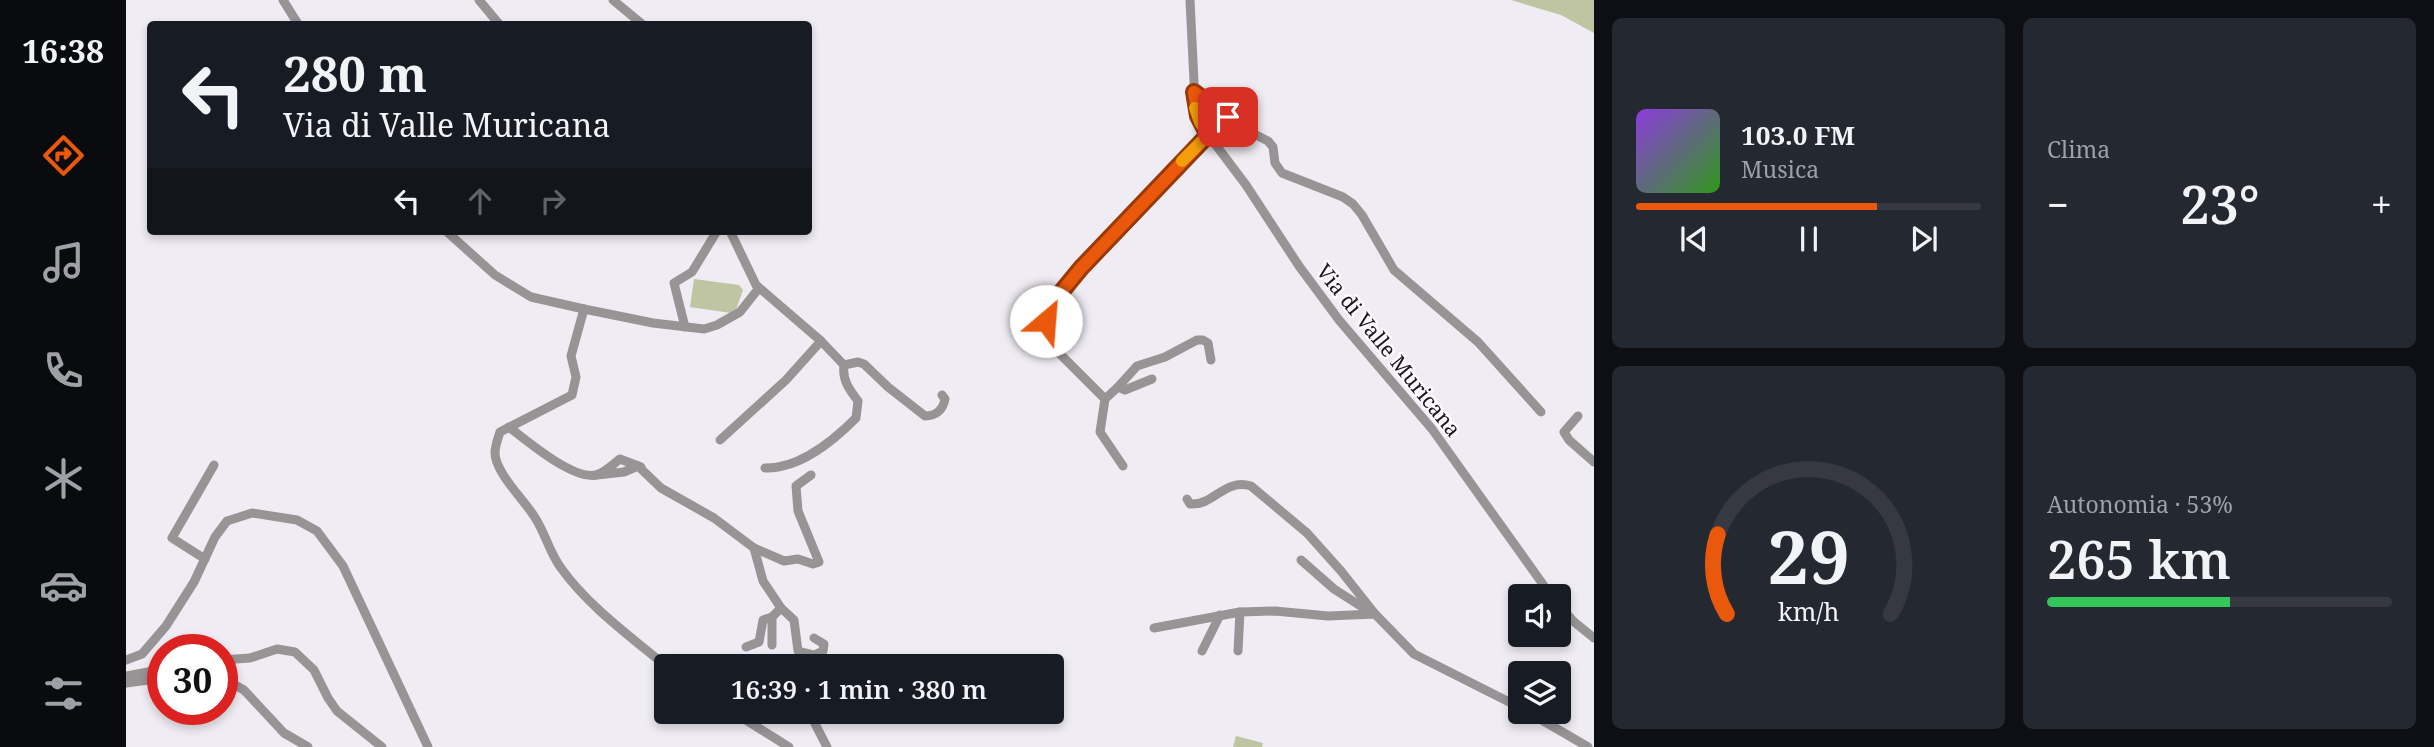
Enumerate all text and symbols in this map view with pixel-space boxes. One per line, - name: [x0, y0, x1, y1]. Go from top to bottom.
- text: 16:38: [22, 29, 104, 72]
- text: 280 m: [283, 40, 427, 106]
- icon: left: [168, 49, 259, 140]
- pin: [1198, 87, 1258, 147]
- icon: arrive: [1209, 98, 1247, 136]
- text: Via di Valle Muricana: [283, 103, 610, 146]
- text: 103.0 FM: [1741, 117, 1855, 153]
- icon: directions: [39, 131, 88, 180]
- text: Clima: [2047, 133, 2110, 165]
- text: Musica: [1741, 153, 1819, 185]
- text: 23°: [2180, 168, 2260, 239]
- text: −: [2047, 178, 2069, 230]
- text: +: [2371, 178, 2392, 230]
- icon: left: [388, 182, 426, 220]
- icon: ahead: [461, 182, 499, 220]
- icon: right: [534, 182, 572, 220]
- icon: previous: [1675, 220, 1713, 258]
- icon: pause: [1790, 220, 1828, 258]
- icon: next: [1905, 220, 1943, 258]
- icon: music: [39, 238, 88, 287]
- street label: Via di Valle Muricana: [1311, 258, 1467, 442]
- position arrow: [1009, 284, 1083, 358]
- icon: phone: [39, 346, 88, 395]
- icon: climate: [39, 454, 88, 503]
- text: Autonomia · 53%: [2047, 488, 2233, 520]
- text: 29: [1767, 506, 1850, 605]
- text: 265 km: [2047, 523, 2231, 594]
- icon: car: [39, 561, 88, 610]
- map controls: [1508, 584, 1571, 724]
- button: sound: [1508, 584, 1571, 647]
- text: km/h: [1778, 593, 1839, 627]
- speed limit sign: 30: [147, 634, 238, 725]
- button: layers: [1508, 661, 1571, 724]
- icon: filters: [39, 669, 88, 718]
- text: 16:39 · 1 min · 380 m: [731, 671, 987, 707]

